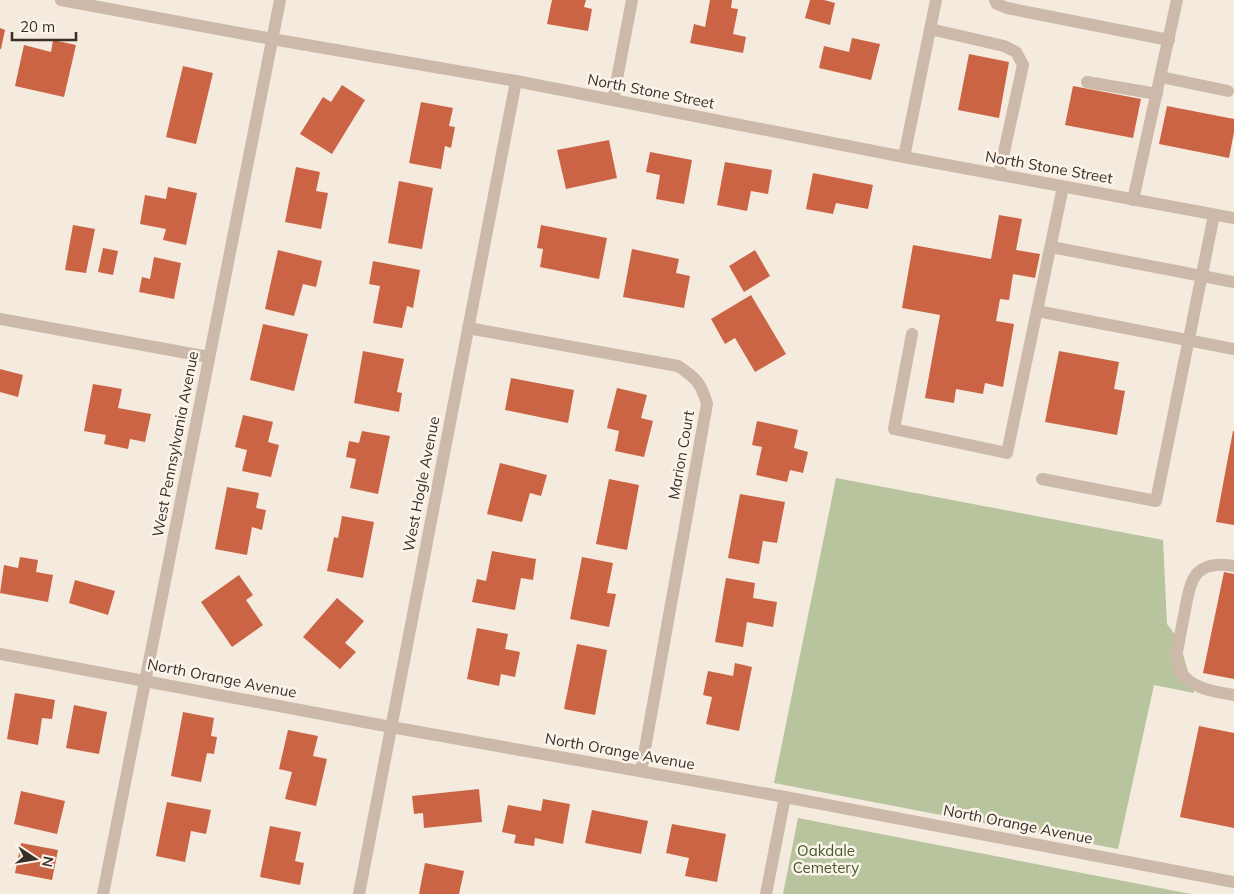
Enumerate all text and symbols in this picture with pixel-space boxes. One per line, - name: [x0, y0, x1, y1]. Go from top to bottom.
- scale bar: [12, 10, 76, 42]
- text: 20 m: [20, 17, 55, 36]
- street label: North Stone Street: [586, 69, 716, 113]
- street label: North Stone Street: [984, 146, 1114, 188]
- street label: West Pennsylvania Avenue: [148, 350, 202, 538]
- street label: Marion Court: [664, 409, 698, 501]
- street label: West Hogle Avenue: [399, 415, 443, 553]
- street label: North Orange Avenue: [146, 654, 298, 702]
- street label: North Orange Avenue: [544, 728, 696, 774]
- street label: North Orange Avenue: [942, 800, 1094, 848]
- north arrow: [10, 834, 60, 884]
- park label: Oakdale Cemetery: [793, 841, 859, 877]
- text: N: [38, 855, 58, 869]

